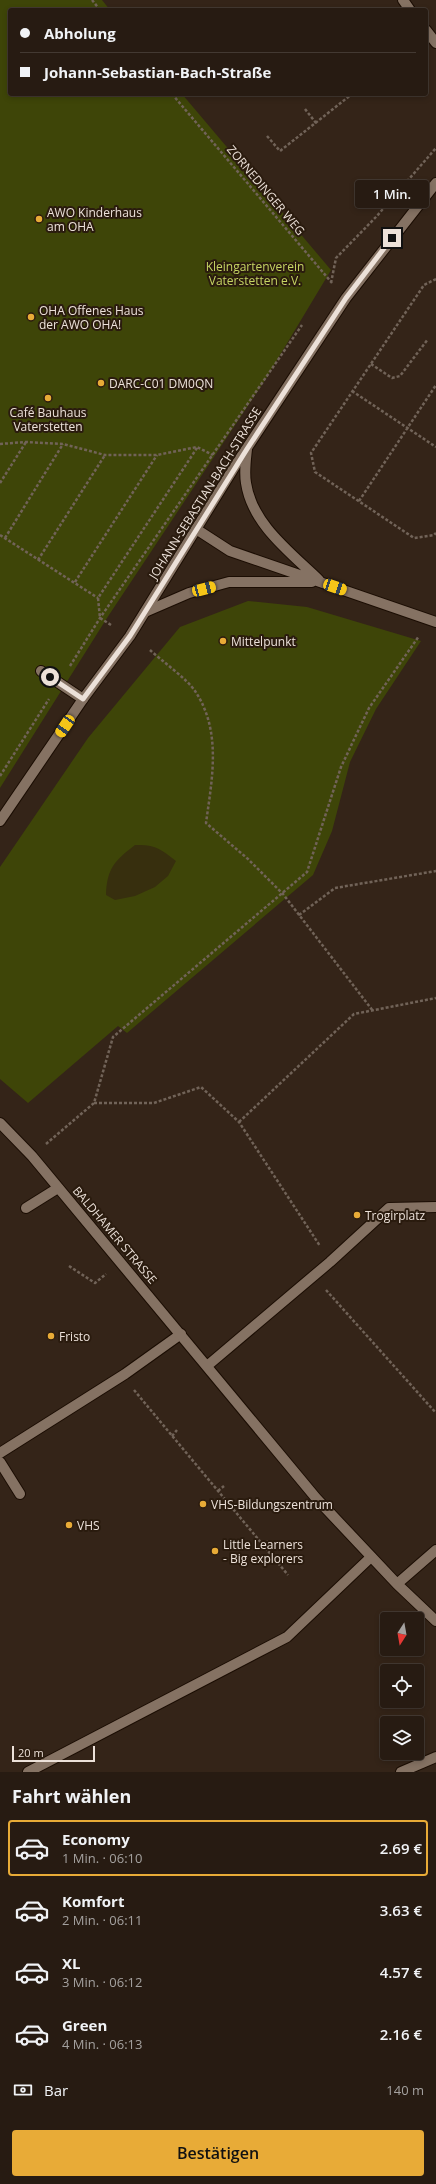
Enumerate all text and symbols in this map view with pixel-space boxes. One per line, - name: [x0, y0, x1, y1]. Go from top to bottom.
- text: Abholung: [44, 23, 116, 43]
- text: Johann-Sebastian-Bach-Straße: [44, 62, 271, 82]
- street label: ZORNEDINGER WEG: [223, 141, 309, 239]
- callout: 1 Min.: [355, 180, 429, 208]
- text: 1 Min.: [373, 185, 411, 203]
- place label: AWO Kinderhaus am OHA: [47, 204, 142, 235]
- marker: AWO Kinderhaus am OHA: [34, 214, 44, 224]
- route end: [383, 229, 401, 247]
- park label: Kleingartenverein Vaterstetten e.V.: [206, 258, 304, 289]
- place label: OHA Offenes Haus der AWO OHA!: [39, 302, 144, 333]
- marker: OHA Offenes Haus der AWO OHA!: [26, 312, 36, 322]
- place label: DARC-C01 DM0QN: [109, 375, 213, 392]
- marker: DARC-C01 DM0QN: [96, 378, 106, 388]
- marker: Café Bauhaus Vaterstetten: [43, 393, 53, 403]
- place label: Café Bauhaus Vaterstetten: [9, 404, 87, 435]
- street label: JOHANN-SEBASTIAN-BACH-STRASSE: [144, 404, 265, 583]
- car: [322, 577, 348, 597]
- car: [191, 580, 217, 598]
- place label: Mittelpunkt: [231, 633, 296, 650]
- marker: Mittelpunkt: [218, 636, 228, 646]
- route start: [41, 668, 59, 686]
- car: [53, 713, 77, 739]
- street label: BALDHAMER STRASSE: [69, 1183, 161, 1287]
- place label: Trogirplatz: [365, 1207, 425, 1224]
- marker: Trogirplatz: [352, 1210, 362, 1220]
- place label: Fristo: [59, 1328, 90, 1345]
- marker: Fristo: [46, 1331, 56, 1341]
- place label: VHS-Bildungszentrum: [211, 1496, 333, 1513]
- marker: VHS-Bildungszentrum: [198, 1499, 208, 1509]
- place label: VHS: [77, 1517, 100, 1534]
- marker: VHS: [64, 1520, 74, 1530]
- place label: Little Learners - Big explorers: [223, 1536, 304, 1567]
- marker: Little Learners - Big explorers: [210, 1546, 220, 1556]
- north arrow: [380, 1612, 424, 1656]
- map controls: [380, 1612, 424, 1760]
- button: locate: [380, 1664, 424, 1708]
- button: layers: [380, 1716, 424, 1760]
- scale bar: [12, 1744, 95, 1763]
- text: 20 m: [18, 1745, 44, 1760]
- text: Fahrt wählen: [12, 1784, 131, 1808]
- text: Economy: [62, 1829, 130, 1849]
- icon: car: [14, 1830, 50, 1866]
- text: 2.69 €: [380, 1838, 422, 1858]
- text: 1 Min. · 06:10: [62, 1849, 143, 1867]
- text: Komfort: [62, 1891, 124, 1911]
- icon: car: [14, 1892, 50, 1928]
- text: 3.63 €: [380, 1900, 422, 1920]
- text: 2 Min. · 06:11: [62, 1911, 143, 1929]
- text: XL: [62, 1953, 80, 1973]
- icon: car: [14, 1954, 50, 1990]
- text: 4.57 €: [380, 1962, 422, 1982]
- text: 3 Min. · 06:12: [62, 1973, 143, 1991]
- text: Green: [62, 2015, 107, 2035]
- icon: car: [14, 2016, 50, 2052]
- text: 2.16 €: [380, 2024, 422, 2044]
- text: 4 Min. · 06:13: [62, 2035, 143, 2053]
- icon: cash: [12, 2079, 34, 2101]
- text: Bar: [44, 2080, 68, 2100]
- text: 140 m: [386, 2081, 424, 2099]
- button: Bestätigen: [12, 2130, 424, 2176]

